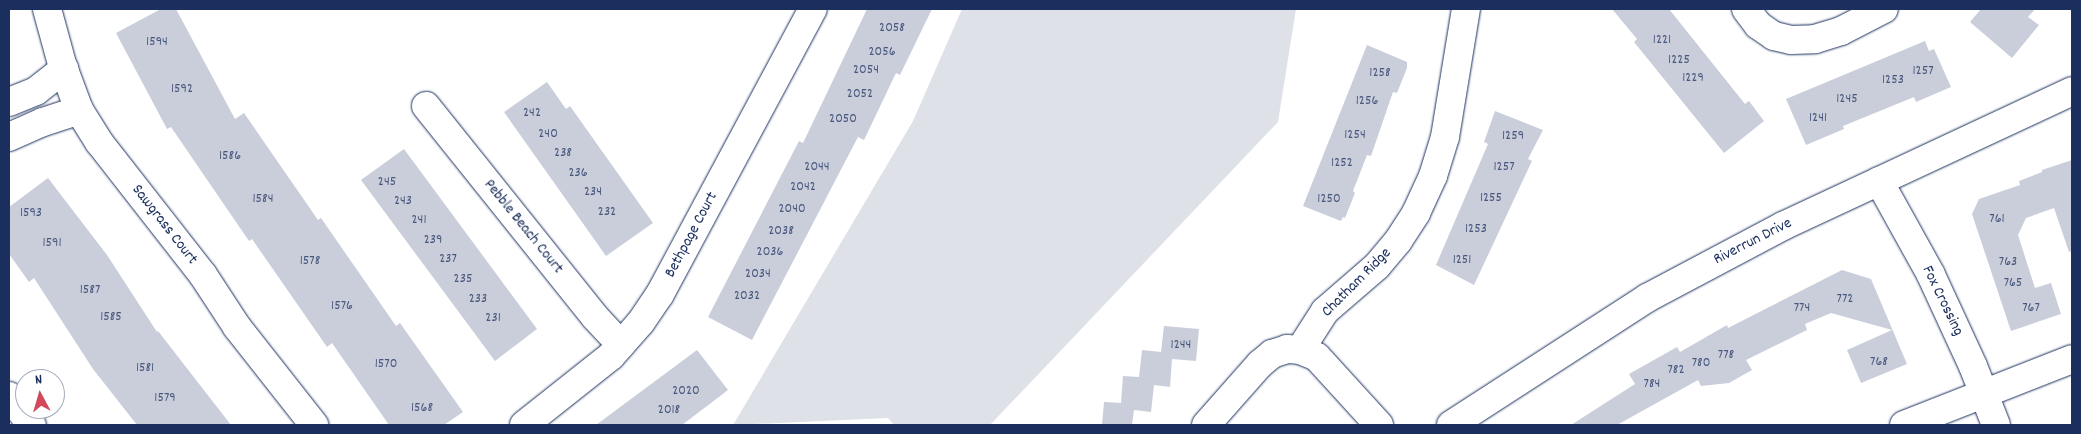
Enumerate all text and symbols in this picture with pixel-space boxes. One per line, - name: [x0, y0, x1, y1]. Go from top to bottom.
- house number: 2058: [879, 20, 905, 36]
- house number: 1221: [1653, 32, 1671, 48]
- house number: 1594: [146, 34, 168, 50]
- house number: 2056: [868, 44, 896, 60]
- house number: 1225: [1668, 52, 1690, 68]
- house number: 2054: [853, 62, 879, 78]
- house number: 1257: [1912, 63, 1934, 79]
- house number: 1258: [1369, 65, 1391, 81]
- house number: 1229: [1682, 70, 1704, 86]
- house number: 1253: [1882, 72, 1904, 88]
- house number: 1592: [171, 81, 193, 97]
- house number: 2052: [847, 86, 873, 102]
- house number: 1245: [1836, 91, 1858, 107]
- house number: 1256: [1356, 93, 1378, 109]
- house number: 242: [523, 105, 541, 121]
- house number: 1241: [1809, 110, 1827, 126]
- house number: 2050: [829, 111, 857, 127]
- house number: 240: [538, 126, 558, 142]
- house number: 1254: [1344, 127, 1366, 143]
- house number: 1259: [1502, 128, 1524, 144]
- house number: 238: [554, 145, 572, 161]
- house number: 1586: [219, 148, 241, 164]
- house number: 1252: [1331, 155, 1353, 171]
- house number: 2044: [804, 159, 830, 175]
- house number: 1257: [1493, 159, 1515, 175]
- house number: 236: [568, 165, 588, 181]
- house number: 245: [378, 174, 396, 190]
- street label: Pebble Beach Court: [479, 176, 567, 278]
- house number: 2042: [790, 179, 816, 195]
- street label: Sawgrass Court: [127, 181, 201, 269]
- house number: 234: [584, 184, 602, 200]
- street label: Bethpage Court: [661, 189, 723, 281]
- house number: 1255: [1480, 190, 1502, 206]
- house number: 1584: [253, 191, 273, 207]
- house number: 1250: [1317, 191, 1341, 207]
- house number: 243: [394, 193, 412, 209]
- house number: 2040: [778, 201, 806, 217]
- house number: 232: [598, 204, 616, 220]
- house number: 1593: [20, 205, 42, 221]
- house number: 761: [1989, 211, 2005, 227]
- house number: 241: [412, 212, 426, 228]
- street label: Riverrun Drive: [1711, 214, 1795, 270]
- house number: 1253: [1465, 221, 1487, 237]
- house number: 2038: [768, 223, 794, 239]
- house number: 239: [424, 232, 442, 248]
- house number: 1591: [42, 235, 62, 251]
- house number: 2036: [757, 244, 783, 260]
- street label: Chatham Ridge: [1318, 244, 1396, 322]
- house number: 237: [439, 251, 457, 267]
- house number: 1251: [1453, 252, 1471, 268]
- house number: 1578: [300, 253, 320, 269]
- house number: 763: [1999, 254, 2017, 270]
- street label: Fox Crossing: [1917, 263, 1967, 339]
- house number: 2034: [745, 266, 771, 282]
- house number: 235: [454, 271, 472, 287]
- house number: 765: [2004, 275, 2022, 291]
- house number: 1587: [80, 282, 100, 298]
- house number: 2032: [734, 288, 760, 304]
- house number: 233: [469, 291, 487, 307]
- house number: 772: [1837, 291, 1853, 307]
- house number: 1576: [331, 298, 353, 314]
- house number: 774: [1794, 300, 1810, 316]
- house number: 767: [2022, 300, 2040, 316]
- house number: 1585: [100, 309, 122, 325]
- house number: 231: [485, 310, 501, 326]
- house number: 1244: [1171, 337, 1191, 353]
- house number: 778: [1718, 347, 1734, 363]
- house number: 768: [1870, 354, 1888, 370]
- house number: 780: [1692, 355, 1710, 371]
- house number: 1570: [375, 356, 397, 372]
- house number: 1581: [136, 360, 154, 376]
- house number: 782: [1667, 362, 1685, 378]
- north arrow: [15, 369, 65, 419]
- text: N: [34, 370, 43, 390]
- house number: 784: [1644, 376, 1660, 392]
- house number: 2020: [672, 383, 700, 399]
- house number: 1579: [154, 390, 176, 406]
- house number: 1568: [411, 400, 433, 416]
- house number: 2018: [658, 402, 680, 418]

